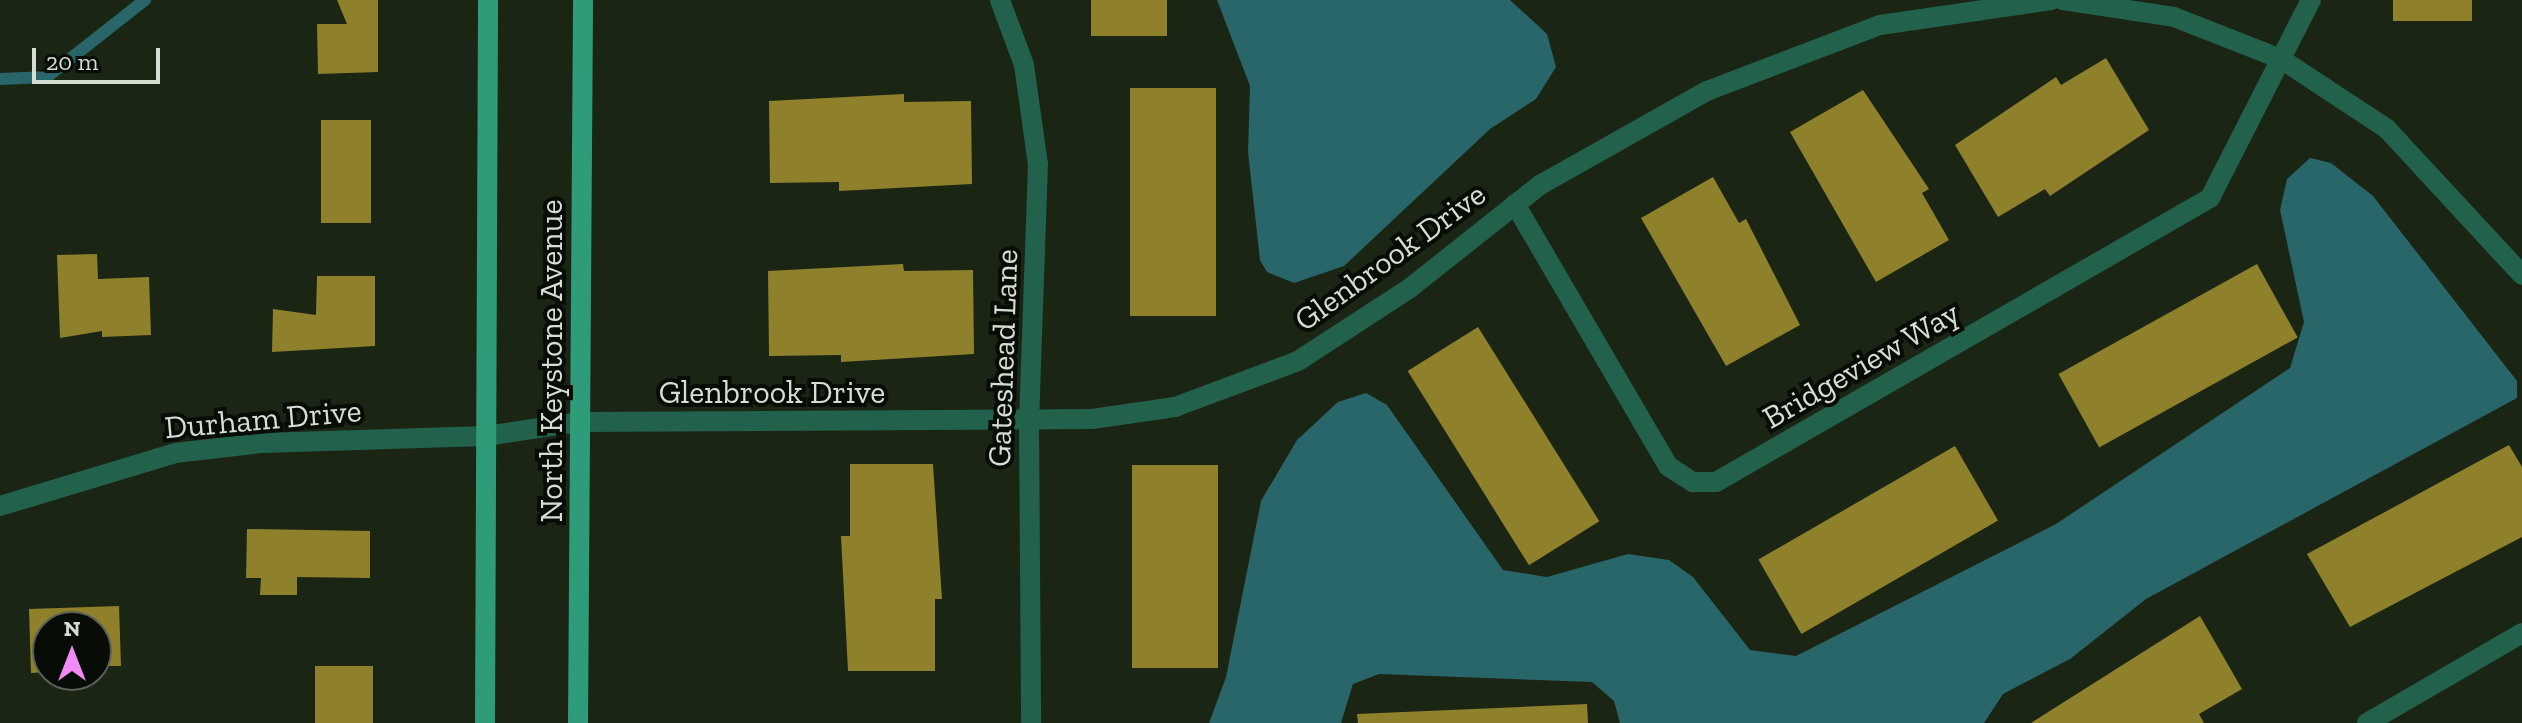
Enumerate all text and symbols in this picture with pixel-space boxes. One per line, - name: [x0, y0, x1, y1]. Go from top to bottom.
- scale bar: [36, 32, 164, 82]
- text: 20 m: [46, 47, 98, 76]
- street label: Glenbrook Drive: [1287, 175, 1493, 339]
- street label: North Keystone Avenue: [532, 199, 570, 523]
- street label: Gateshead Lane: [980, 248, 1026, 468]
- street label: Bridgeview Way: [1755, 293, 1967, 437]
- street label: Glenbrook Drive: [659, 373, 885, 411]
- street label: Durham Drive: [163, 391, 363, 447]
- north arrow: [32, 611, 112, 691]
- text: N: [64, 615, 80, 642]

